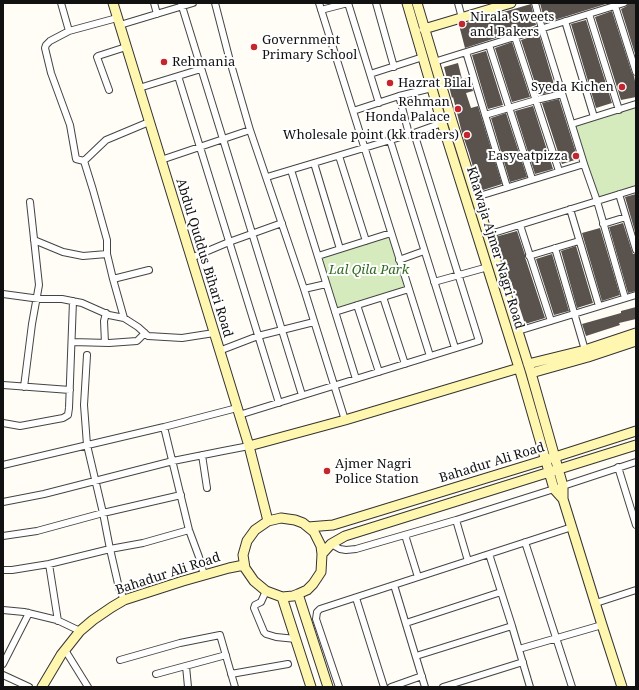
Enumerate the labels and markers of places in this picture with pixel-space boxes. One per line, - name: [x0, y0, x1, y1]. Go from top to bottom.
- place label: Nirala Sweets and Bakers: [470, 9, 554, 40]
- marker: Nirala Sweets and Bakers: [457, 19, 467, 29]
- place label: Government Primary School: [262, 32, 357, 63]
- marker: Government Primary School: [249, 42, 259, 52]
- place label: Rehmania: [172, 54, 235, 70]
- marker: Rehmania: [159, 57, 169, 67]
- place label: Hazrat Bilal: [398, 75, 471, 91]
- marker: Hazrat Bilal: [385, 78, 395, 88]
- place label: Syeda Kichen: [531, 79, 614, 95]
- marker: Syeda Kichen: [617, 82, 627, 92]
- place label: Rehman Honda Palace: [365, 94, 450, 125]
- marker: Rehman Honda Palace: [453, 104, 463, 114]
- place label: Wholesale point (kk traders): [283, 127, 459, 143]
- marker: Wholesale point (kk traders): [462, 130, 472, 140]
- place label: Easyeatpizza: [488, 148, 568, 164]
- marker: Easyeatpizza: [571, 151, 581, 161]
- place label: Ajmer Nagri Police Station: [335, 456, 419, 487]
- marker: Ajmer Nagri Police Station: [322, 466, 332, 476]

